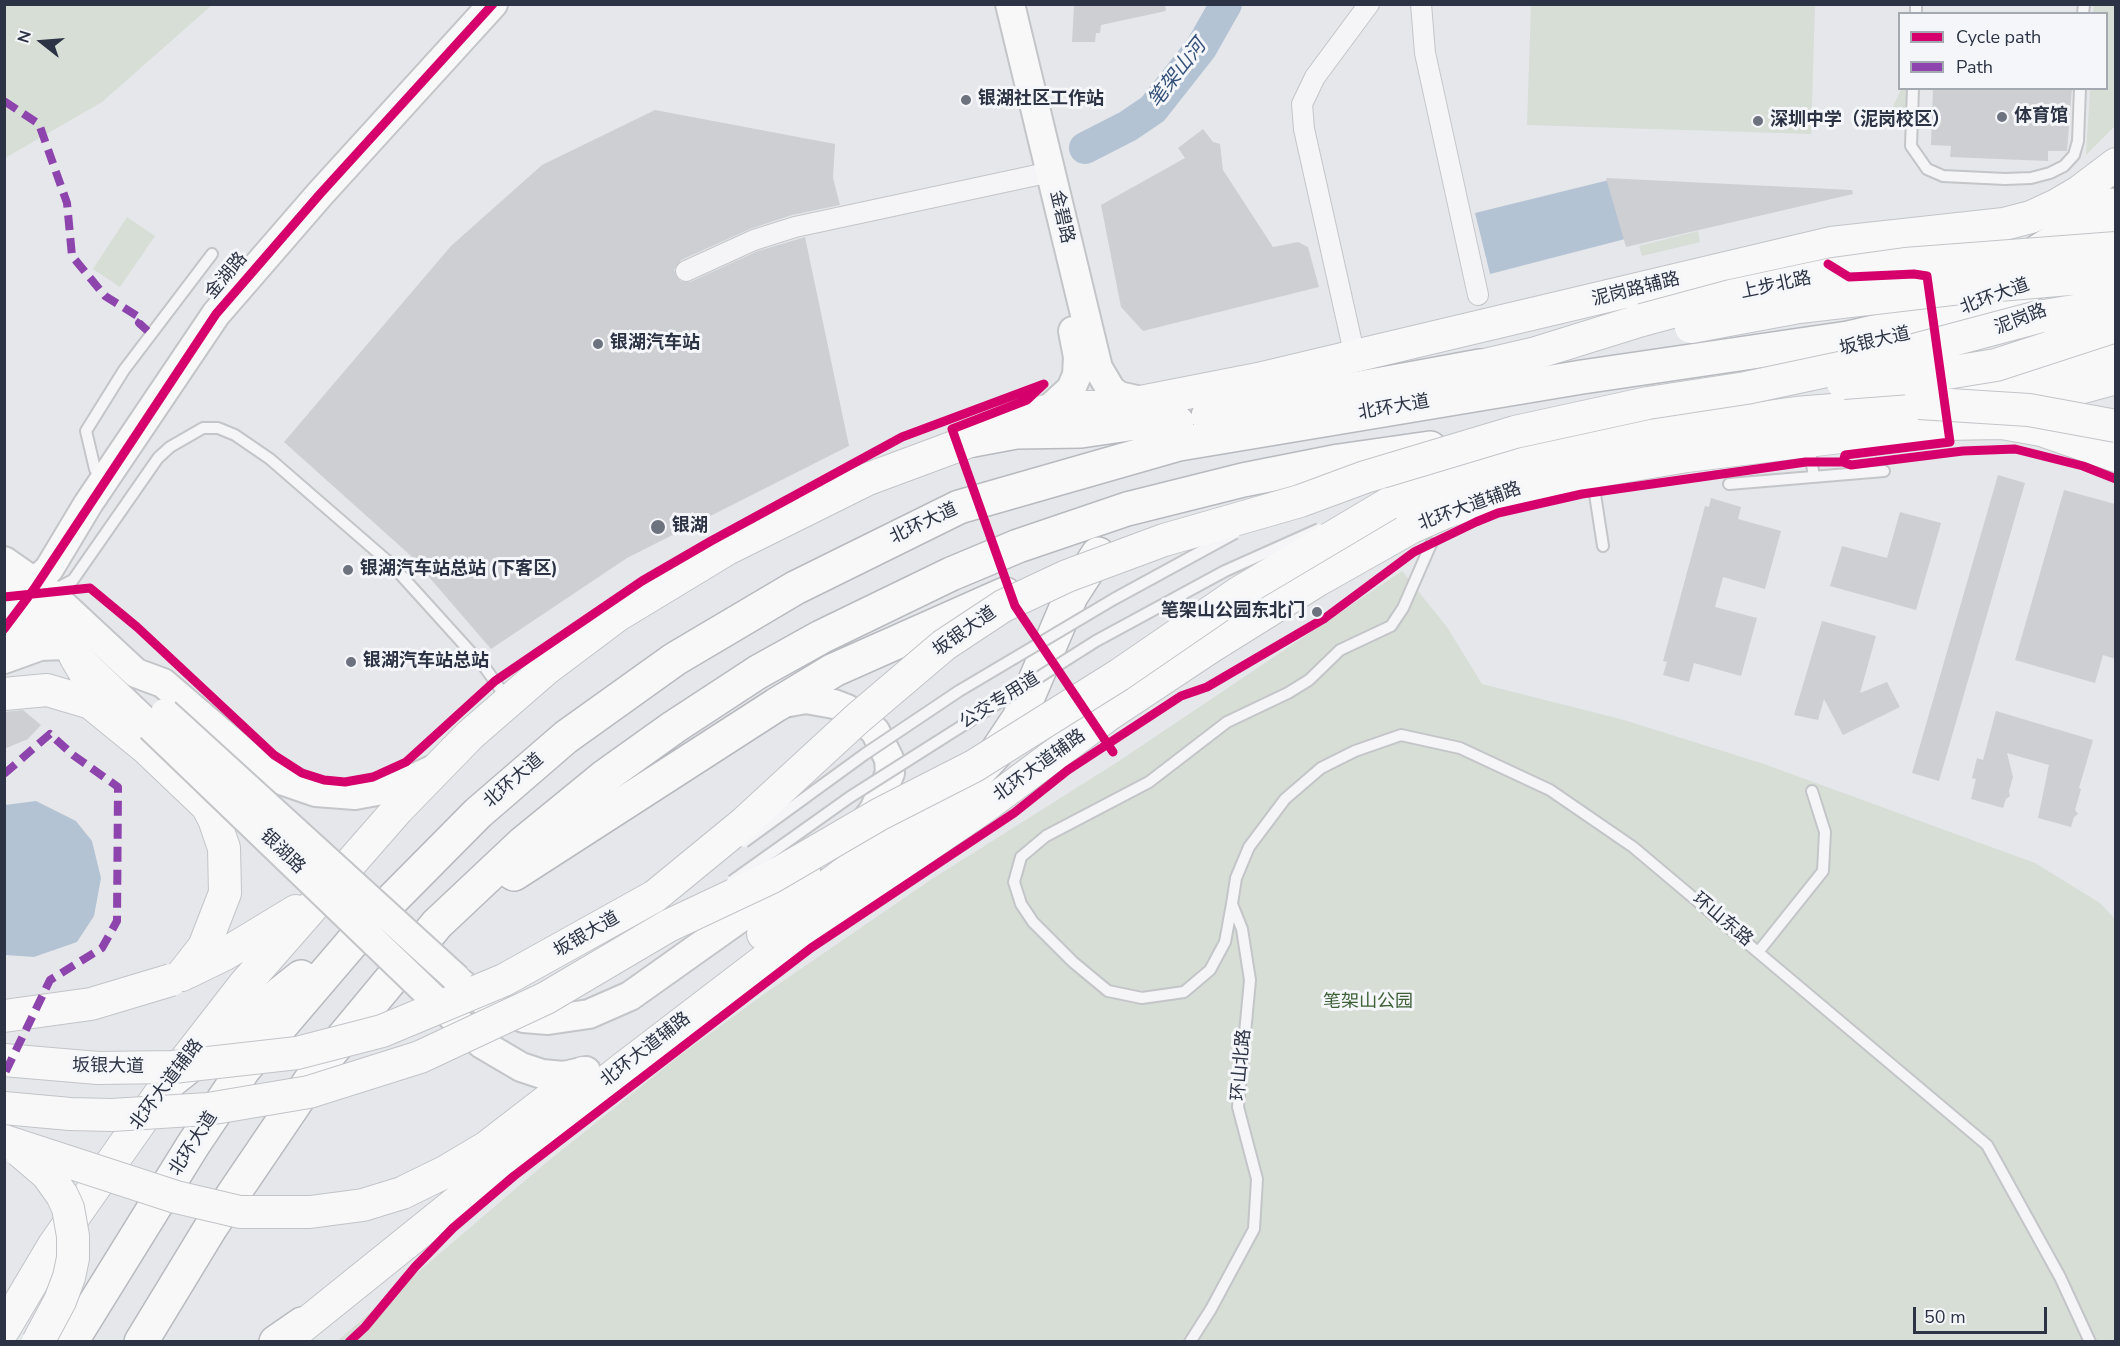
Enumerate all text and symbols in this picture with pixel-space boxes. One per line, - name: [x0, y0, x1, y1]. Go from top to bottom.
- north arrow: [12, 12, 72, 72]
- legend: [1898, 12, 2108, 90]
- text: Cycle path: [1956, 25, 2041, 49]
- text: N: [13, 28, 37, 46]
- water label: 笔架山河: [1144, 35, 1212, 113]
- text: Path: [1956, 55, 1993, 79]
- place label: 银湖社区工作站: [978, 89, 1104, 111]
- marker: 银湖社区工作站: [959, 93, 973, 107]
- place label: 体育馆: [2014, 106, 2068, 128]
- place label: 深圳中学（泥岗校区）: [1770, 110, 1950, 132]
- marker: 体育馆: [1995, 110, 2009, 124]
- marker: 深圳中学（泥岗校区）: [1751, 114, 1765, 128]
- street label: 金碧路: [1044, 188, 1078, 246]
- street label: 金湖路: [201, 248, 253, 304]
- street label: 上步北路: [1739, 268, 1813, 304]
- street label: 泥岗路辅路: [1590, 269, 1682, 311]
- street label: 北环大道: [1957, 275, 2033, 319]
- street label: 泥岗路: [1992, 300, 2050, 340]
- street label: 坂银大道: [1837, 323, 1913, 361]
- place label: 银湖汽车站: [610, 333, 700, 355]
- marker: 银湖汽车站: [591, 337, 605, 351]
- street label: 北环大道: [1357, 391, 1431, 425]
- street label: 北环大道辅路: [1416, 478, 1524, 536]
- street label: 北环大道: [887, 499, 961, 549]
- place label: 银湖: [672, 516, 708, 538]
- marker: 银湖: [649, 518, 667, 536]
- place label: 银湖汽车站总站 (下客区): [360, 559, 558, 581]
- marker: 银湖汽车站总站 (下客区): [341, 563, 355, 577]
- place label: 笔架山公园东北门: [1161, 601, 1305, 623]
- street label: 坂银大道: [929, 603, 1001, 661]
- marker: 笔架山公园东北门: [1310, 605, 1324, 619]
- place label: 银湖汽车站总站: [363, 651, 489, 673]
- marker: 银湖汽车站总站: [344, 655, 358, 669]
- street label: 公交专用道: [956, 668, 1044, 734]
- street label: 北环大道辅路: [990, 726, 1090, 806]
- street label: 北环大道: [480, 749, 548, 813]
- street label: 银湖路: [255, 825, 309, 879]
- street label: 环山东路: [1687, 889, 1757, 951]
- street label: 坂银大道: [550, 908, 624, 962]
- park label: 笔架山公园: [1323, 992, 1413, 1014]
- street label: 北环大道辅路: [597, 1008, 695, 1092]
- street label: 环山北路: [1228, 1028, 1256, 1102]
- street label: 北环大道辅路: [126, 1035, 208, 1135]
- street label: 坂银大道: [72, 1056, 144, 1078]
- street label: 北环大道: [165, 1108, 223, 1180]
- scale bar: [1916, 1295, 2050, 1333]
- text: 50 m: [1924, 1305, 1966, 1329]

